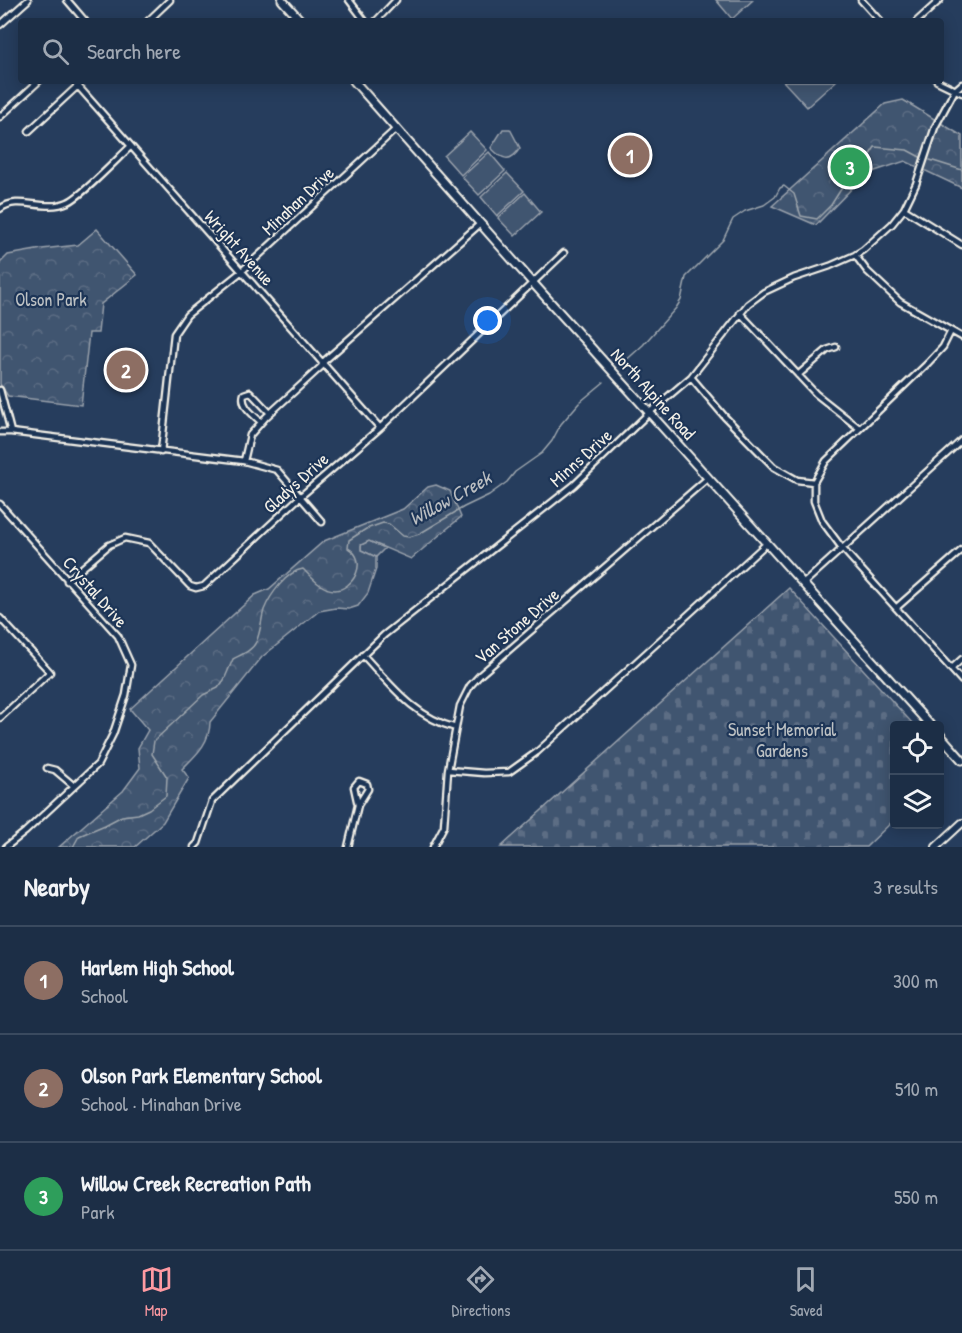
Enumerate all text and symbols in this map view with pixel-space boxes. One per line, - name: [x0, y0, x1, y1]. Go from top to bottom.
- search box: [18, 18, 944, 84]
- icon: search: [39, 35, 72, 68]
- text: Search here: [87, 36, 181, 66]
- pin: 1: [610, 132, 650, 178]
- pin: 3: [830, 144, 870, 190]
- street label: Minahan Drive: [256, 161, 339, 241]
- street label: Wright Avenue: [199, 205, 280, 291]
- park label: Olson Park: [15, 287, 87, 312]
- your location: [473, 306, 502, 335]
- street label: North Alpine Road: [605, 342, 701, 445]
- pin: 2: [106, 348, 146, 392]
- street label: Minns Drive: [544, 423, 617, 492]
- street label: Gladys Drive: [258, 447, 334, 519]
- water label: Willow Creek: [404, 463, 497, 531]
- street label: Crystal Drive: [57, 550, 133, 633]
- street label: Van Stone Drive: [469, 582, 564, 669]
- park label: Sunset Memorial Gardens: [728, 717, 836, 763]
- map controls: [890, 721, 944, 829]
- button: locate: [890, 721, 944, 775]
- button: layers: [890, 775, 944, 829]
- text: Nearby: [24, 869, 90, 904]
- text: 3 results: [873, 873, 938, 900]
- text: Harlem High School: [81, 952, 234, 982]
- text: 1: [40, 967, 47, 994]
- text: 300 m: [893, 967, 938, 994]
- text: School: [81, 982, 128, 1009]
- text: Olson Park Elementary School: [81, 1060, 322, 1090]
- text: 2: [39, 1075, 48, 1102]
- text: 510 m: [895, 1075, 938, 1102]
- text: School · Minahan Drive: [81, 1090, 242, 1117]
- text: Willow Creek Recreation Path: [81, 1168, 311, 1198]
- text: 3: [39, 1183, 48, 1210]
- text: 550 m: [894, 1183, 938, 1210]
- text: Park: [81, 1198, 114, 1225]
- tab: Map: [140, 1263, 173, 1321]
- tab: Directions: [452, 1263, 510, 1321]
- tab: Saved: [789, 1263, 822, 1321]

